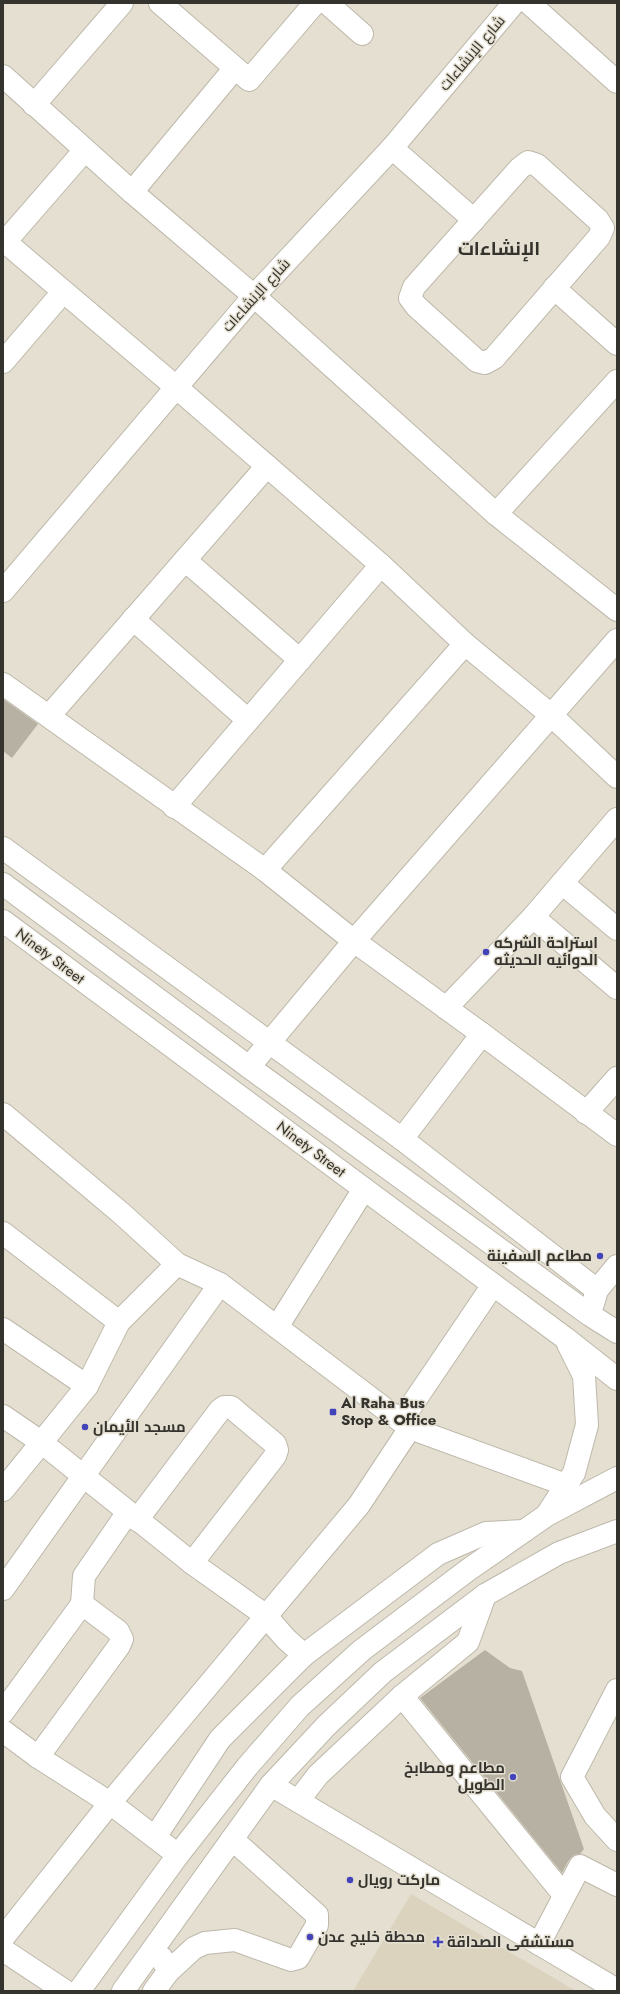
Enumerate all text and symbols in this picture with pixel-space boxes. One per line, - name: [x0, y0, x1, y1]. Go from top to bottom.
- street label: شارع الإنشاءات: [434, 10, 510, 96]
- district label: الإنشاءات: [458, 235, 540, 262]
- street label: شارع الإنشاءات: [217, 253, 295, 337]
- street label: Ninety Street: [11, 923, 90, 990]
- place label: استراحة الشركه الدوائيه الحديثه: [494, 932, 598, 971]
- marker: استراحة الشركه الدوائيه الحديثه: [481, 947, 491, 957]
- street label: Ninety Street: [272, 1116, 351, 1183]
- place label: مطاعم السفينة: [487, 1245, 592, 1267]
- marker: مطاعم السفينة: [595, 1251, 605, 1261]
- place label: Al Raha Bus Stop & Office: [340, 1392, 437, 1431]
- marker: Al Raha Bus Stop & Office: [328, 1407, 338, 1417]
- place label: مسجد الأيمان: [93, 1416, 186, 1438]
- marker: مسجد الأيمان: [80, 1422, 90, 1432]
- place label: مطاعم ومطابخ الطويل: [404, 1757, 505, 1796]
- marker: مطاعم ومطابخ الطويل: [508, 1772, 518, 1782]
- place label: ماركت رويال: [358, 1869, 440, 1891]
- marker: ماركت رويال: [345, 1875, 355, 1885]
- place label: محطة خليج عدن: [318, 1926, 425, 1948]
- place label: مستشفى الصداقة: [447, 1931, 574, 1953]
- marker: محطة خليج عدن: [305, 1932, 315, 1942]
- marker: مستشفى الصداقة: [432, 1936, 444, 1948]

